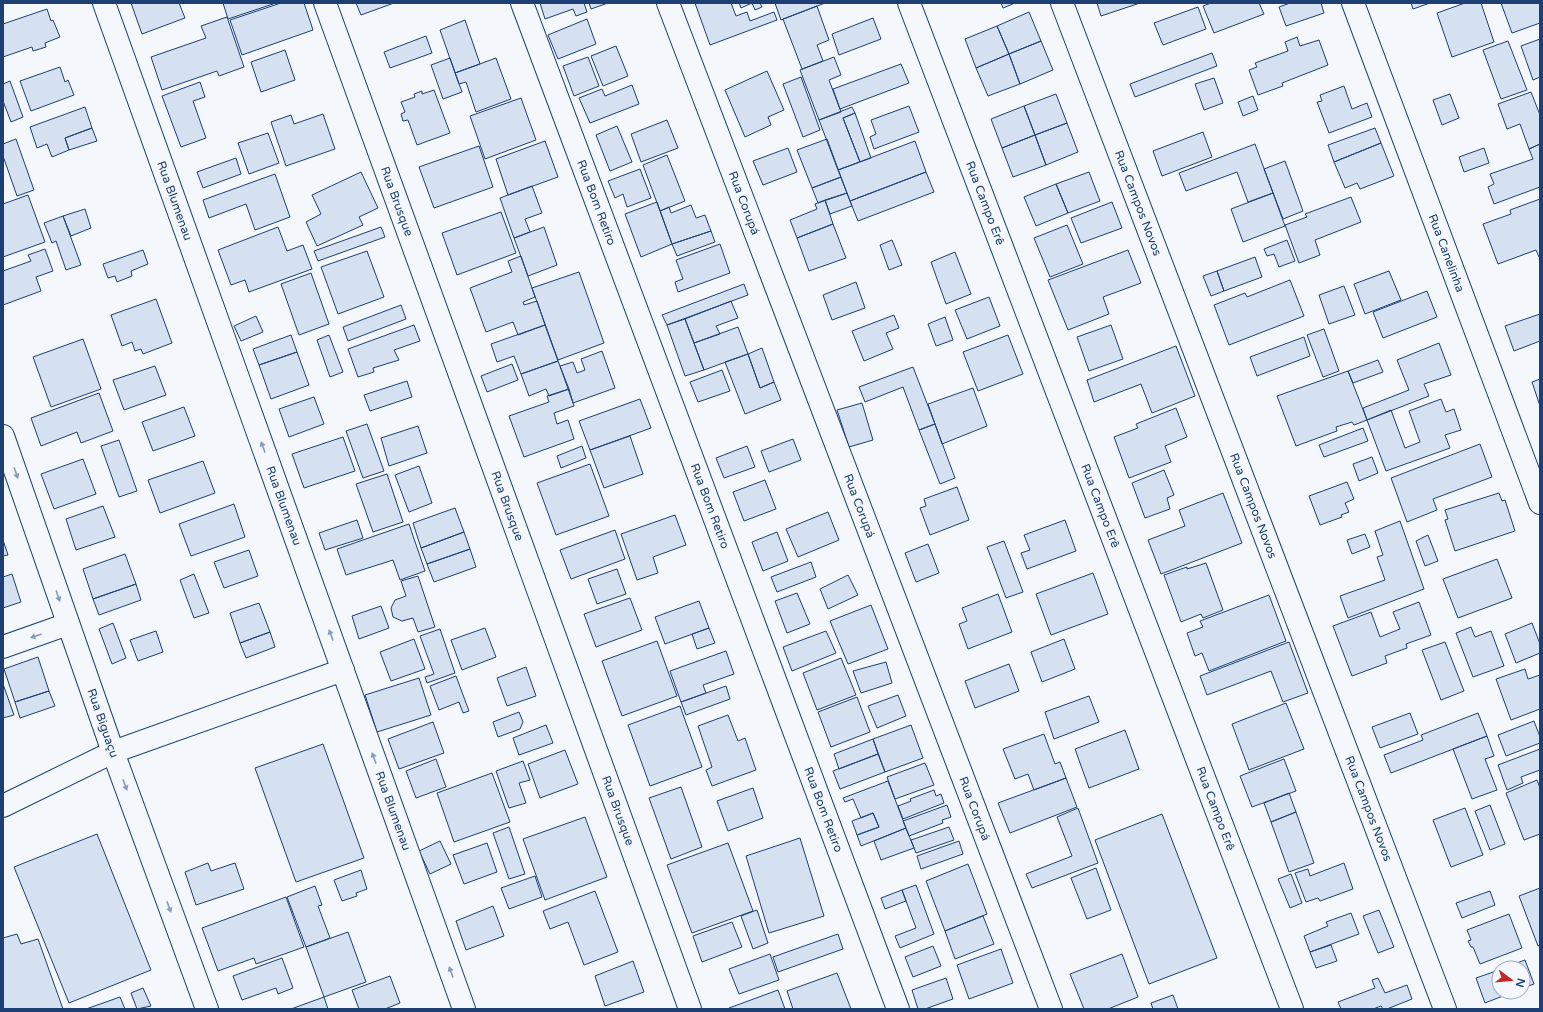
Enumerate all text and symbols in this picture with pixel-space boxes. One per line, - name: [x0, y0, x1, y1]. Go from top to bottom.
- street label: Rua Campos Novos: [1112, 148, 1165, 258]
- street label: Rua Bom Retiro: [574, 158, 619, 247]
- street label: Rua Blumenau: [154, 159, 195, 242]
- street label: Rua Campo Erê: [963, 159, 1008, 247]
- street label: Rua Brusque: [378, 164, 416, 238]
- street label: Rua Corupá: [726, 169, 763, 237]
- street label: Rua Canelinha: [1426, 212, 1468, 294]
- one-way arrow: [260, 440, 266, 452]
- street label: Rua Campos Novos: [1227, 451, 1280, 561]
- street label: Rua Bom Retiro: [688, 461, 732, 551]
- street label: Rua Campo Erê: [1078, 462, 1123, 550]
- street label: Rua Blumenau: [263, 464, 305, 547]
- one-way arrow: [13, 467, 19, 479]
- street label: Rua Brusque: [488, 469, 527, 543]
- street label: Rua Corupá: [841, 472, 878, 540]
- one-way arrow: [56, 590, 62, 602]
- one-way arrow: [327, 629, 333, 641]
- one-way arrow: [29, 633, 41, 639]
- street label: Rua Biguaçu: [84, 687, 121, 760]
- one-way arrow: [371, 751, 377, 763]
- street label: Rua Campos Novos: [1342, 754, 1395, 863]
- street label: Rua Bom Retiro: [801, 765, 846, 854]
- street label: Rua Campo Erê: [1193, 765, 1238, 853]
- street label: Rua Blumenau: [372, 769, 414, 852]
- street label: Rua Brusque: [599, 774, 637, 848]
- street label: Rua Corupá: [956, 775, 993, 843]
- one-way arrow: [122, 779, 128, 791]
- one-way arrow: [167, 901, 173, 913]
- north arrow: [1491, 960, 1531, 1000]
- one-way arrow: [448, 966, 454, 978]
- text: N: [1513, 977, 1528, 989]

